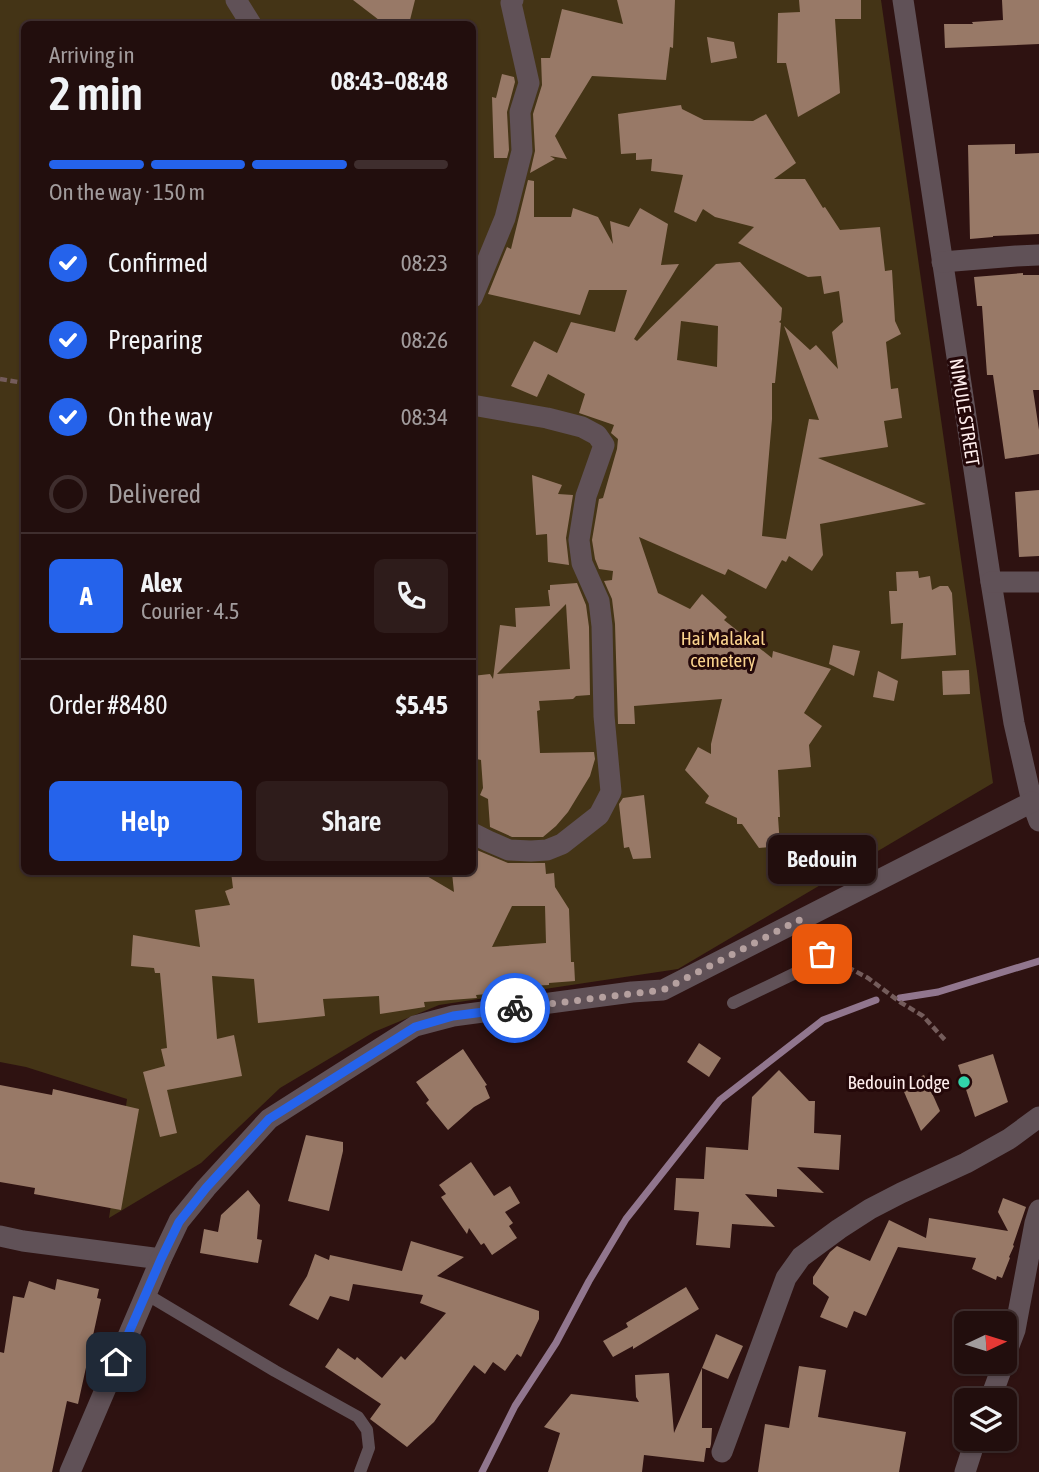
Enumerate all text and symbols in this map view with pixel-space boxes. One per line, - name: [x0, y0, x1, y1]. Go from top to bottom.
- text: Arriving in: [49, 42, 135, 68]
- text: 08:43–08:48: [331, 66, 448, 96]
- text: 2 min: [49, 67, 143, 120]
- text: On the way · 150 m: [49, 179, 205, 205]
- icon: check: [49, 244, 87, 282]
- text: Confirmed: [108, 248, 208, 278]
- text: 08:23: [401, 250, 448, 276]
- icon: check: [49, 321, 87, 359]
- text: Preparing: [108, 325, 202, 355]
- text: 08:26: [401, 327, 448, 353]
- street label: NIMULE STREET: [946, 357, 984, 468]
- icon: check: [49, 398, 87, 436]
- text: On the way: [108, 402, 213, 432]
- text: 08:34: [401, 404, 448, 430]
- text: Delivered: [108, 479, 201, 509]
- button: phone: [374, 559, 448, 633]
- text: Alex: [141, 568, 182, 598]
- text: A: [80, 581, 92, 611]
- text: Courier · 4.5: [141, 598, 240, 624]
- park label: Hai Malakal cemetery: [681, 627, 765, 671]
- text: Order #8480: [49, 690, 168, 720]
- text: $5.45: [396, 690, 448, 720]
- button: Help: [49, 781, 242, 861]
- button: Share: [256, 781, 448, 861]
- callout: Bedouin: [768, 835, 876, 884]
- text: Bedouin: [787, 846, 857, 872]
- pin: [792, 924, 852, 984]
- icon: bag: [803, 935, 841, 973]
- courier: [480, 973, 550, 1043]
- icon: bike: [496, 989, 534, 1027]
- place label: Bedouin Lodge: [847, 1071, 950, 1093]
- marker: Bedouin Lodge: [956, 1074, 972, 1090]
- north arrow: [954, 1311, 1017, 1374]
- map controls: [954, 1311, 1017, 1451]
- pin: [86, 1332, 146, 1392]
- icon: home: [97, 1343, 135, 1381]
- button: layers: [954, 1388, 1017, 1451]

